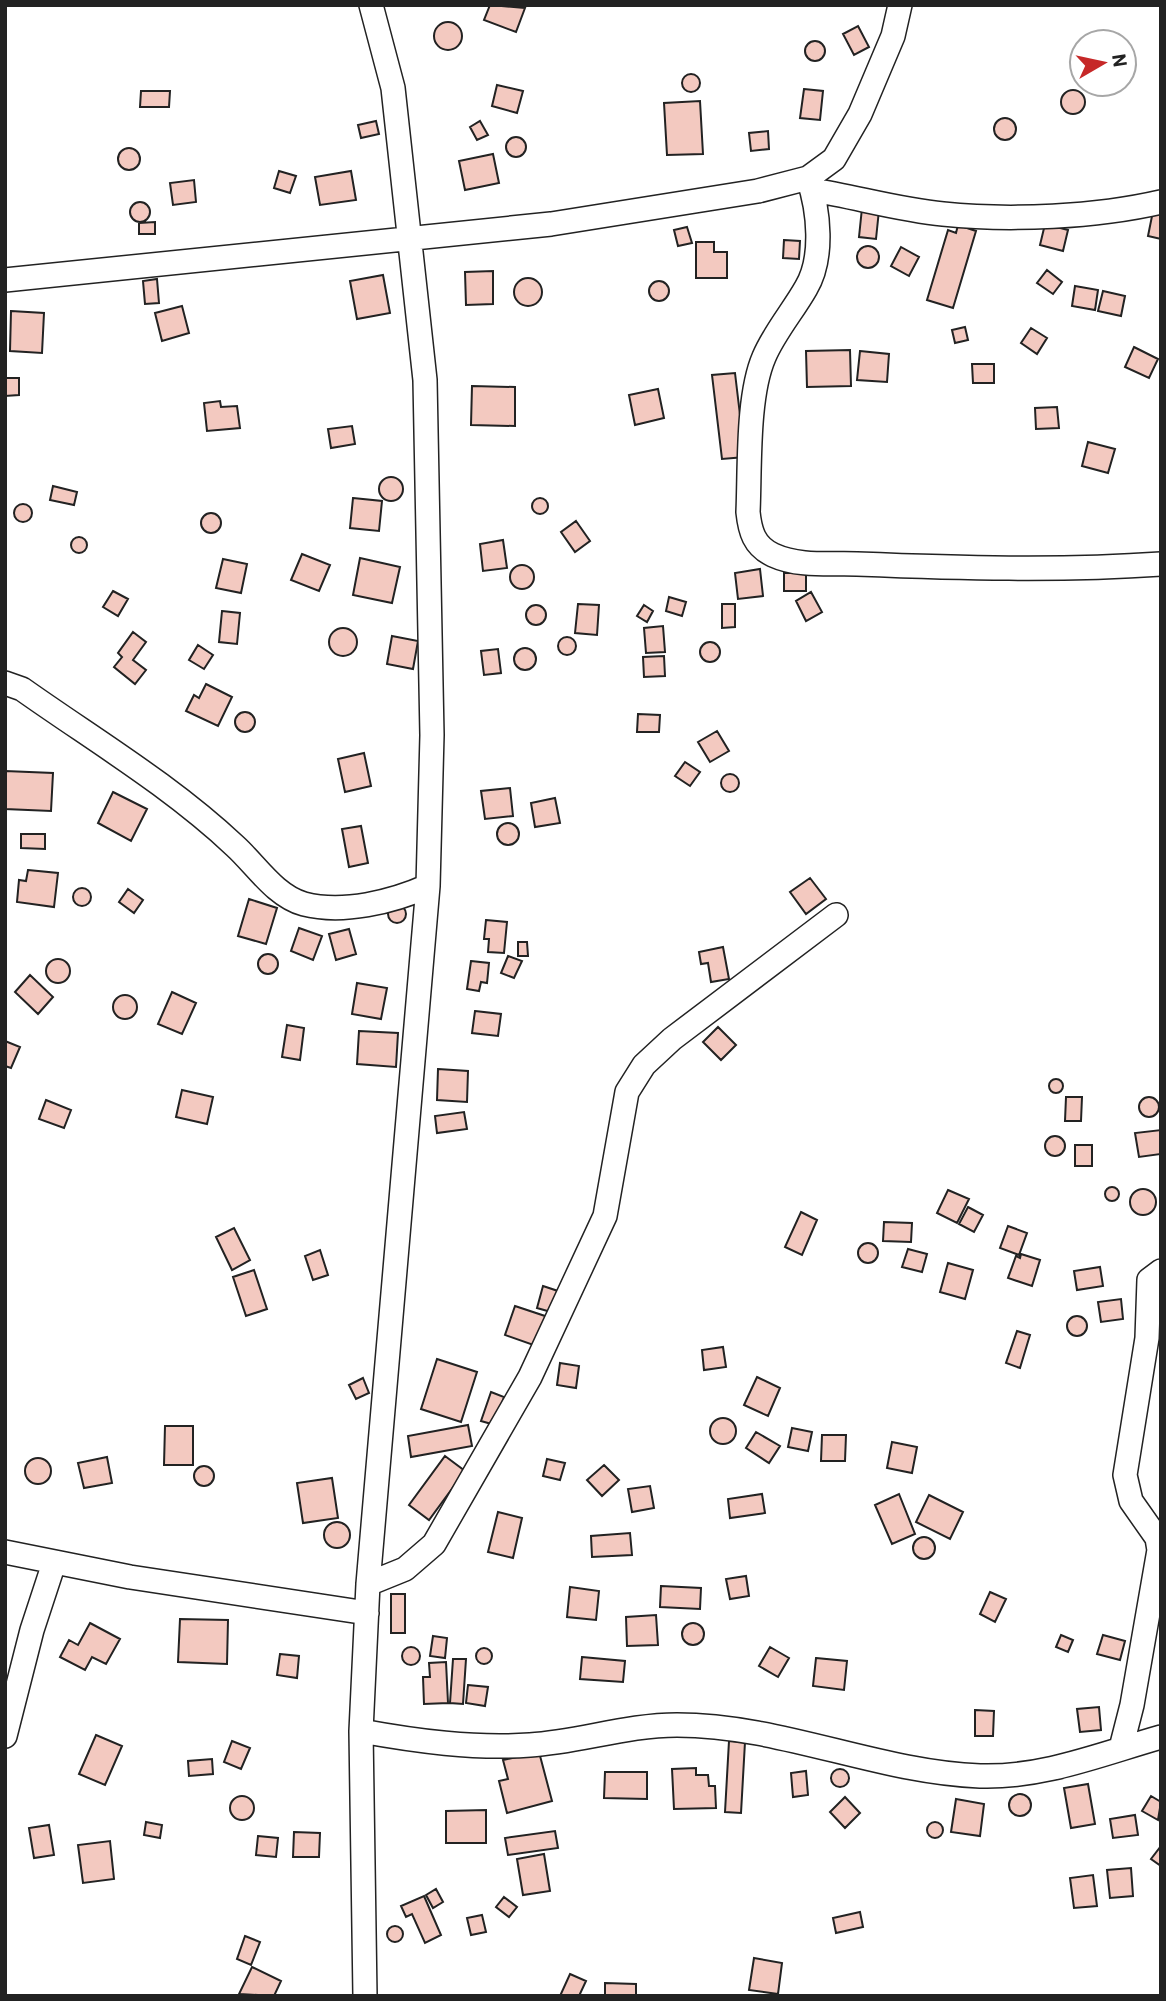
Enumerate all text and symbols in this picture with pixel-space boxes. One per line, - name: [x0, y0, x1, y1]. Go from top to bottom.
- north arrow: [1068, 28, 1138, 98]
- text: N: [1108, 52, 1133, 68]

